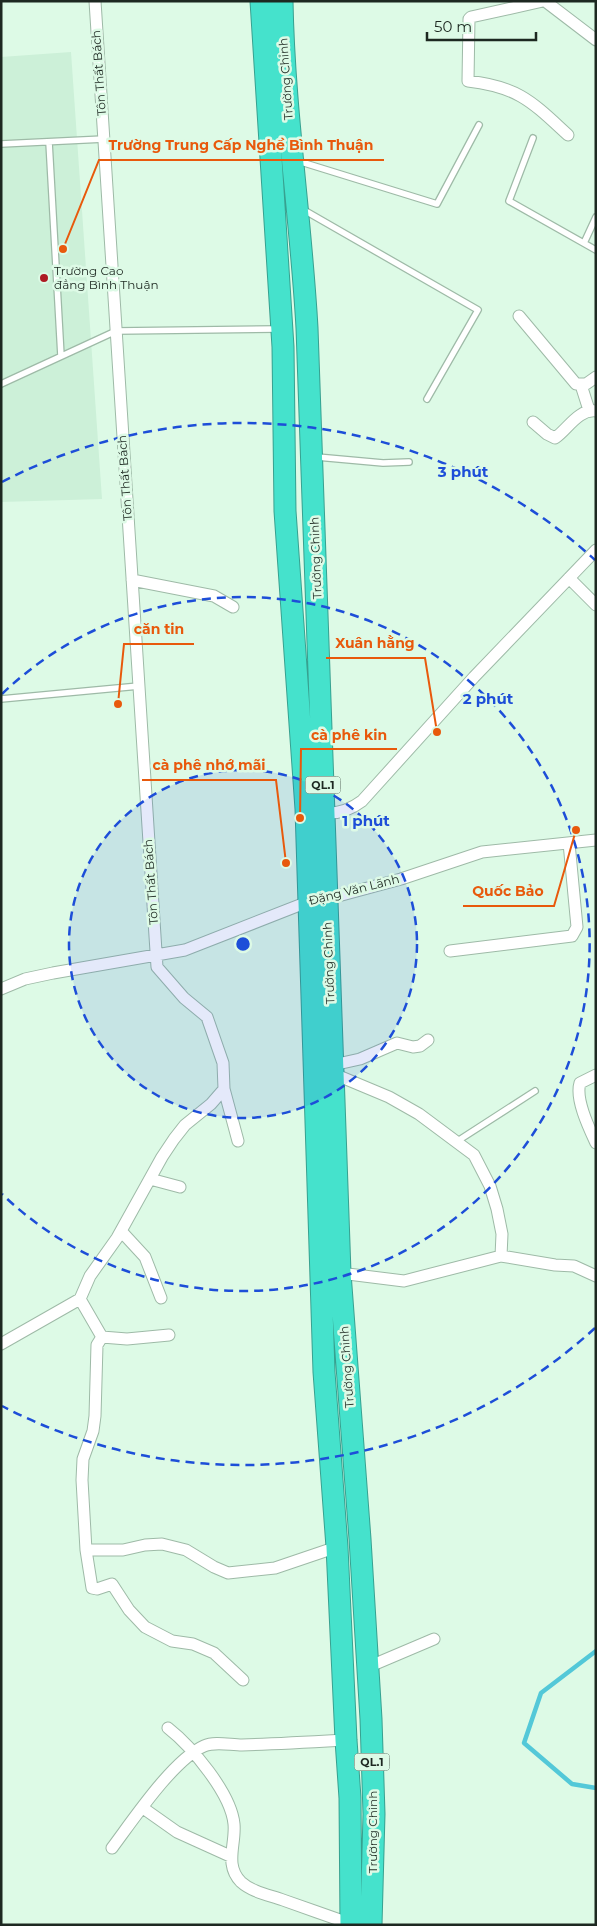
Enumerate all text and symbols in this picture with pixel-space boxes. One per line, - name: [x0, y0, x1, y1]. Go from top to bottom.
- scale bar: [427, 10, 536, 42]
- text: 50 m: [434, 17, 472, 36]
- street label: Tôn Thất Bách: [88, 30, 109, 116]
- street label: Trường Chinh: [275, 37, 296, 121]
- callout: Trường Trung Cấp Nghề Bình Thuận: [99, 131, 384, 160]
- text: Trường Trung Cấp Nghề Bình Thuận: [109, 136, 373, 154]
- place label: Trường Cao đẳng Bình Thuận: [54, 263, 159, 292]
- marker: Trường Cao đẳng Bình Thuận: [38, 272, 50, 284]
- street label: Tôn Thất Bách: [114, 435, 135, 521]
- text: 3 phút: [437, 462, 489, 481]
- street label: Trường Chinh: [307, 517, 324, 600]
- callout: căn tin: [124, 615, 194, 644]
- text: căn tin: [134, 620, 184, 638]
- callout: Xuân hằng: [326, 629, 425, 658]
- text: Xuân hằng: [335, 634, 415, 652]
- text: 2 phút: [463, 689, 514, 708]
- callout: cà phê kin: [301, 720, 397, 749]
- text: cà phê kin: [311, 726, 387, 744]
- callout: cà phê nhớ mãi: [142, 751, 276, 780]
- text: cà phê nhớ mãi: [152, 756, 266, 774]
- road number: QL.1: [306, 776, 340, 794]
- text: 1 phút: [342, 811, 390, 830]
- street label: Tôn Thất Bách: [140, 839, 161, 925]
- street label: Đặng Văn Lãnh: [307, 871, 401, 908]
- callout: Quốc Bảo: [463, 877, 554, 906]
- text: Quốc Bảo: [472, 882, 544, 900]
- street label: Trường Chinh: [320, 922, 337, 1005]
- centre of rings: [234, 935, 252, 953]
- street label: Trường Chinh: [336, 1325, 357, 1409]
- road number: QL.1: [354, 1754, 390, 1770]
- street label: Trường Chinh: [365, 1791, 380, 1873]

